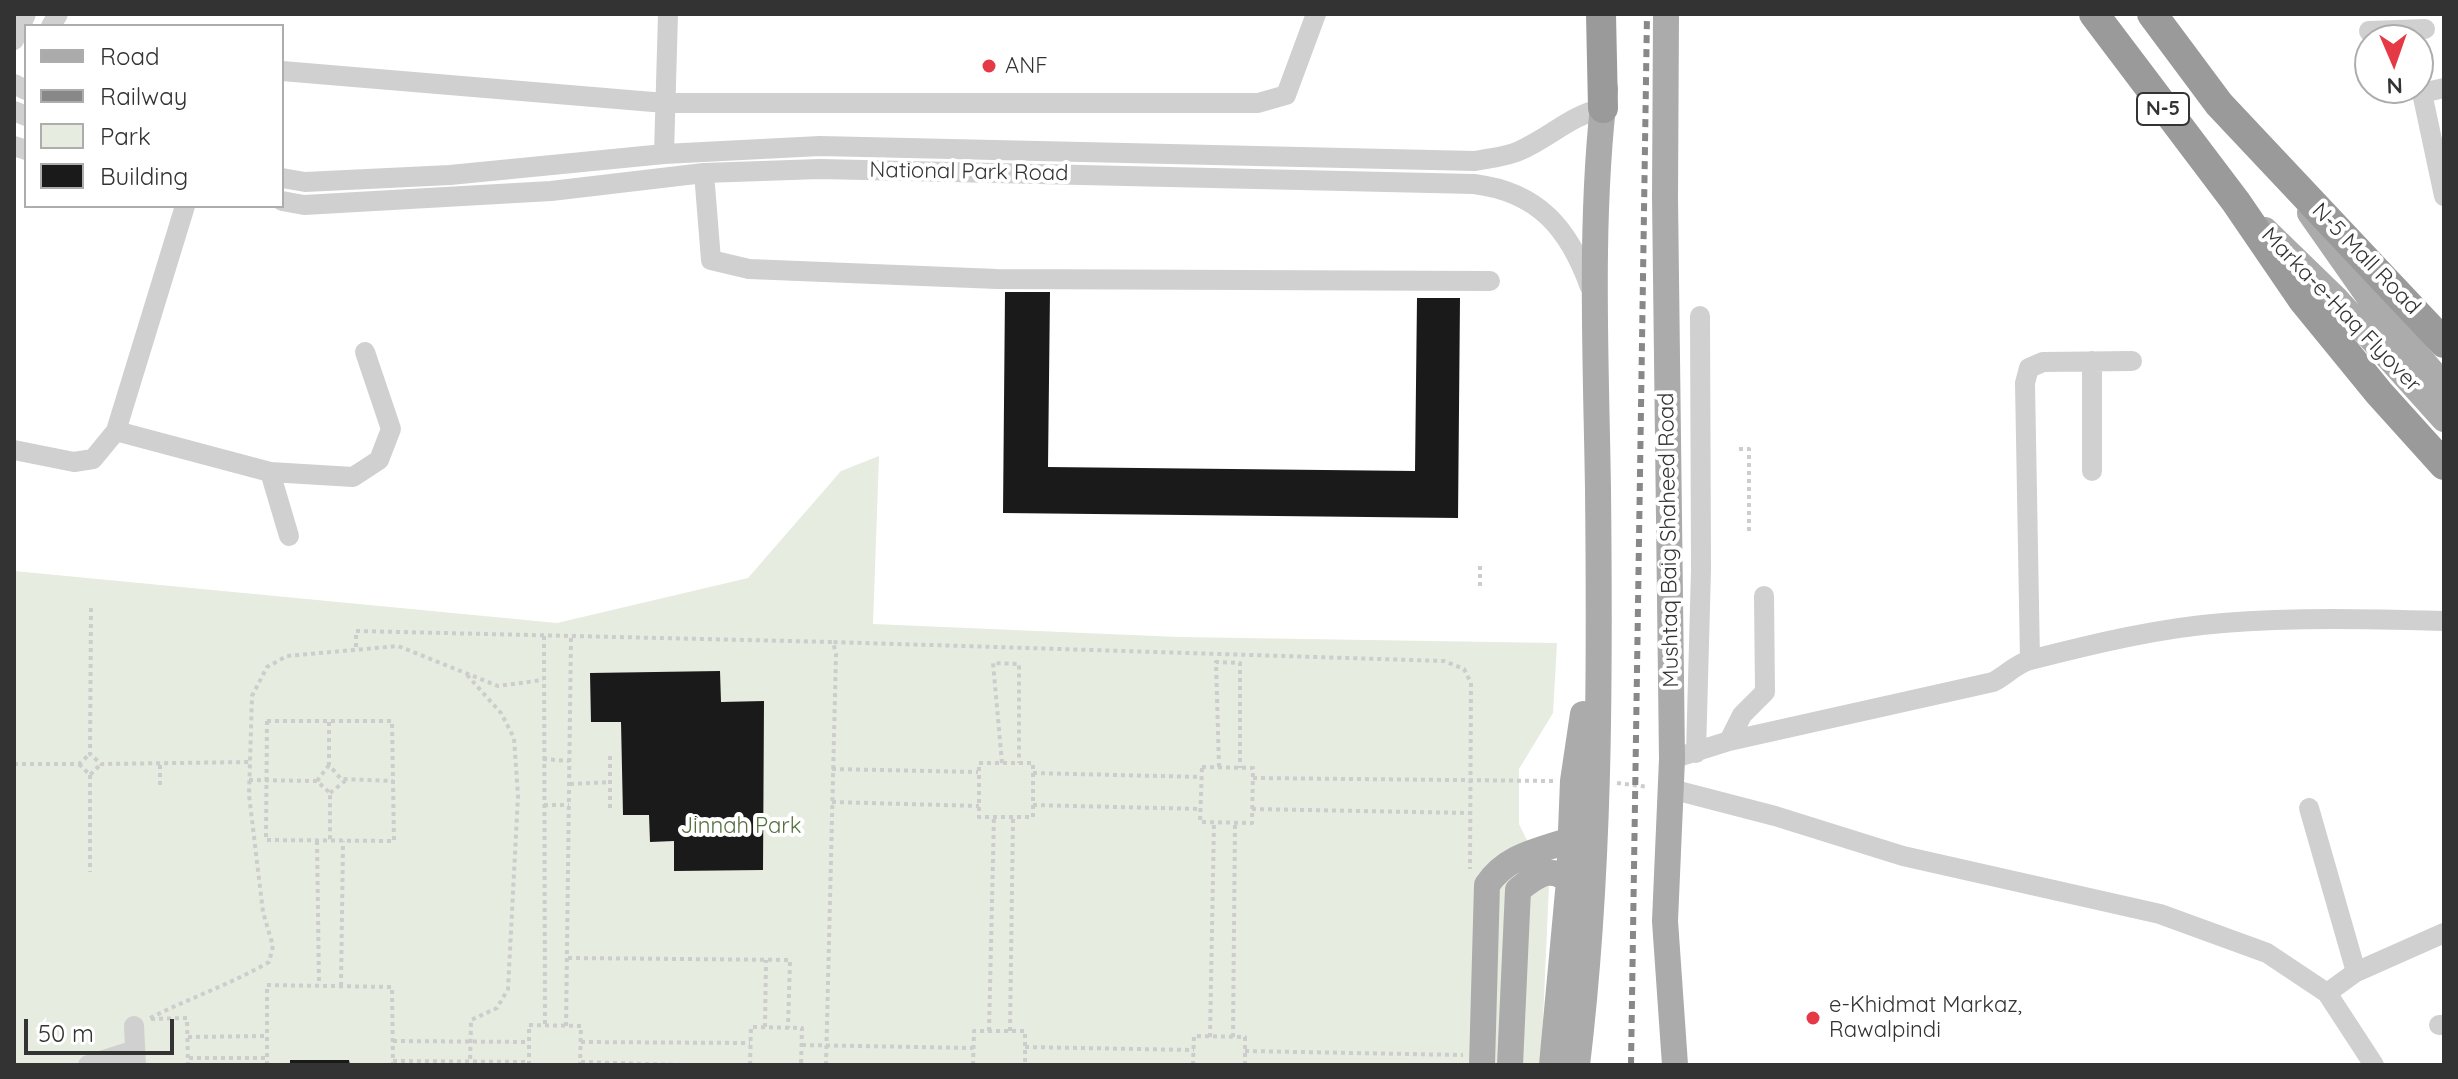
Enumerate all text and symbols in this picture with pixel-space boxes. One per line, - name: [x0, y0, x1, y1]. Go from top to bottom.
- legend: [24, 24, 284, 208]
- north arrow: [2354, 24, 2434, 104]
- text: Road: [100, 41, 160, 71]
- place label: ANF: [1005, 53, 1048, 79]
- marker: ANF: [980, 57, 998, 75]
- text: N: [2386, 72, 2403, 100]
- text: Railway: [100, 81, 187, 111]
- road number: N-5: [2137, 93, 2189, 125]
- text: Park: [100, 121, 151, 151]
- street label: National Park Road: [869, 157, 1069, 187]
- text: Building: [100, 161, 188, 191]
- street label: N-5 Mall Road: [2306, 198, 2426, 320]
- street label: Marka-e-Haq Flyover: [2256, 222, 2426, 398]
- street label: Mushtaq Baig Shaheed Road: [1653, 392, 1685, 688]
- park label: Jinnah Park: [680, 813, 802, 839]
- place label: e-Khidmat Markaz, Rawalpindi: [1829, 992, 2022, 1044]
- scale bar: [28, 1003, 178, 1053]
- marker: e-Khidmat Markaz, Rawalpindi: [1804, 1009, 1822, 1027]
- text: 50 m: [38, 1018, 94, 1048]

